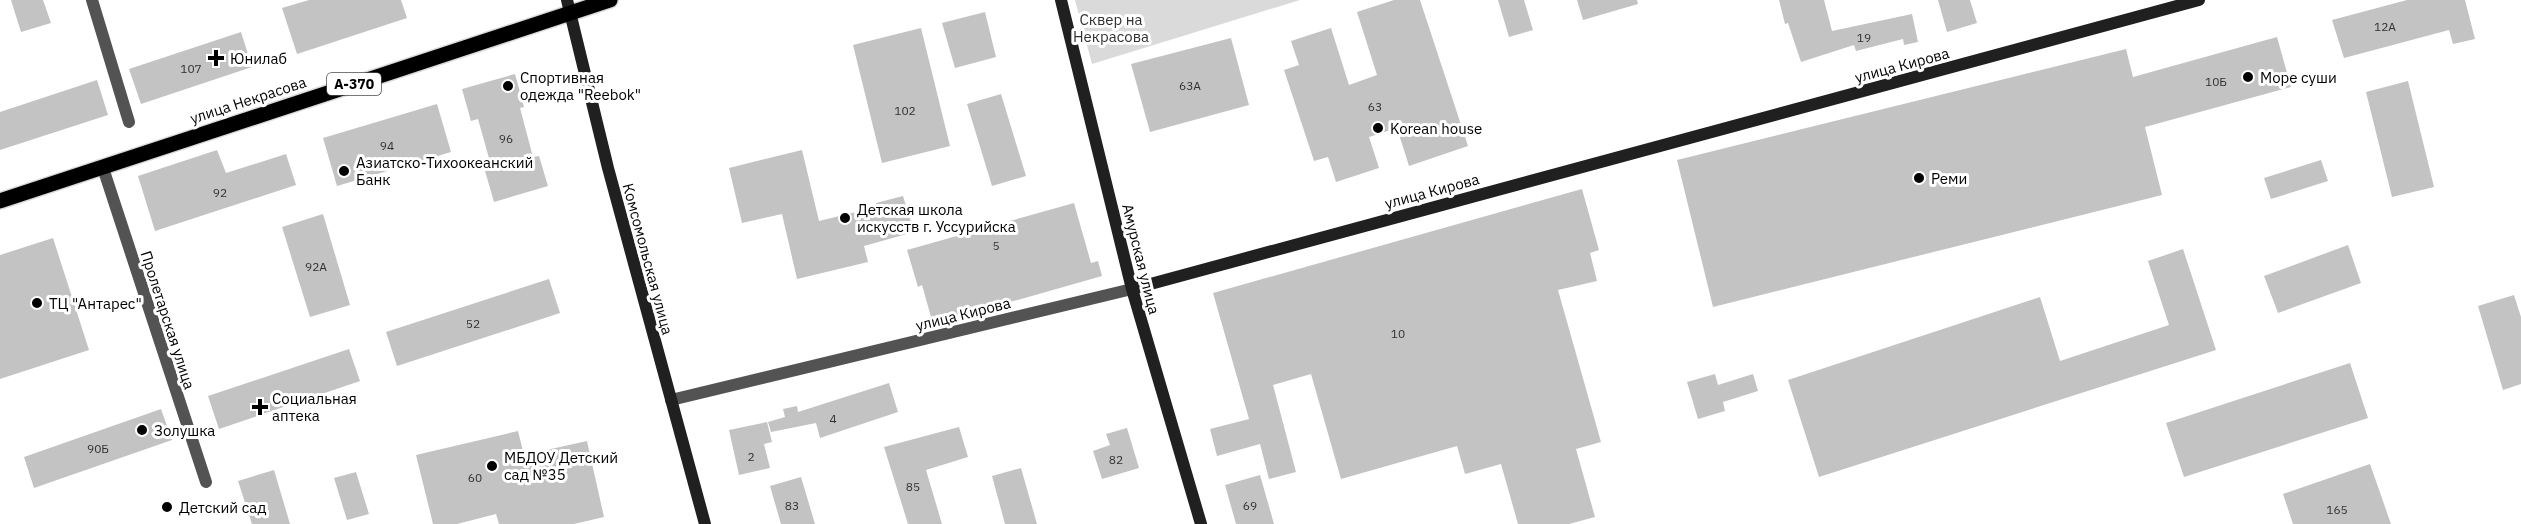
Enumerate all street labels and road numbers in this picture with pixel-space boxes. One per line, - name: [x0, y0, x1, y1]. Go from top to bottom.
- street label: улица Кирова: [1853, 43, 1951, 87]
- street label: улица Некрасова: [187, 72, 309, 128]
- road number: А-370: [327, 73, 381, 95]
- street label: улица Кирова: [1383, 169, 1481, 213]
- street label: Комсомольская улица: [619, 181, 677, 337]
- street label: Амурская улица: [1118, 202, 1164, 316]
- street label: Пролетарская улица: [137, 248, 199, 392]
- street label: улица Кирова: [914, 293, 1012, 335]

